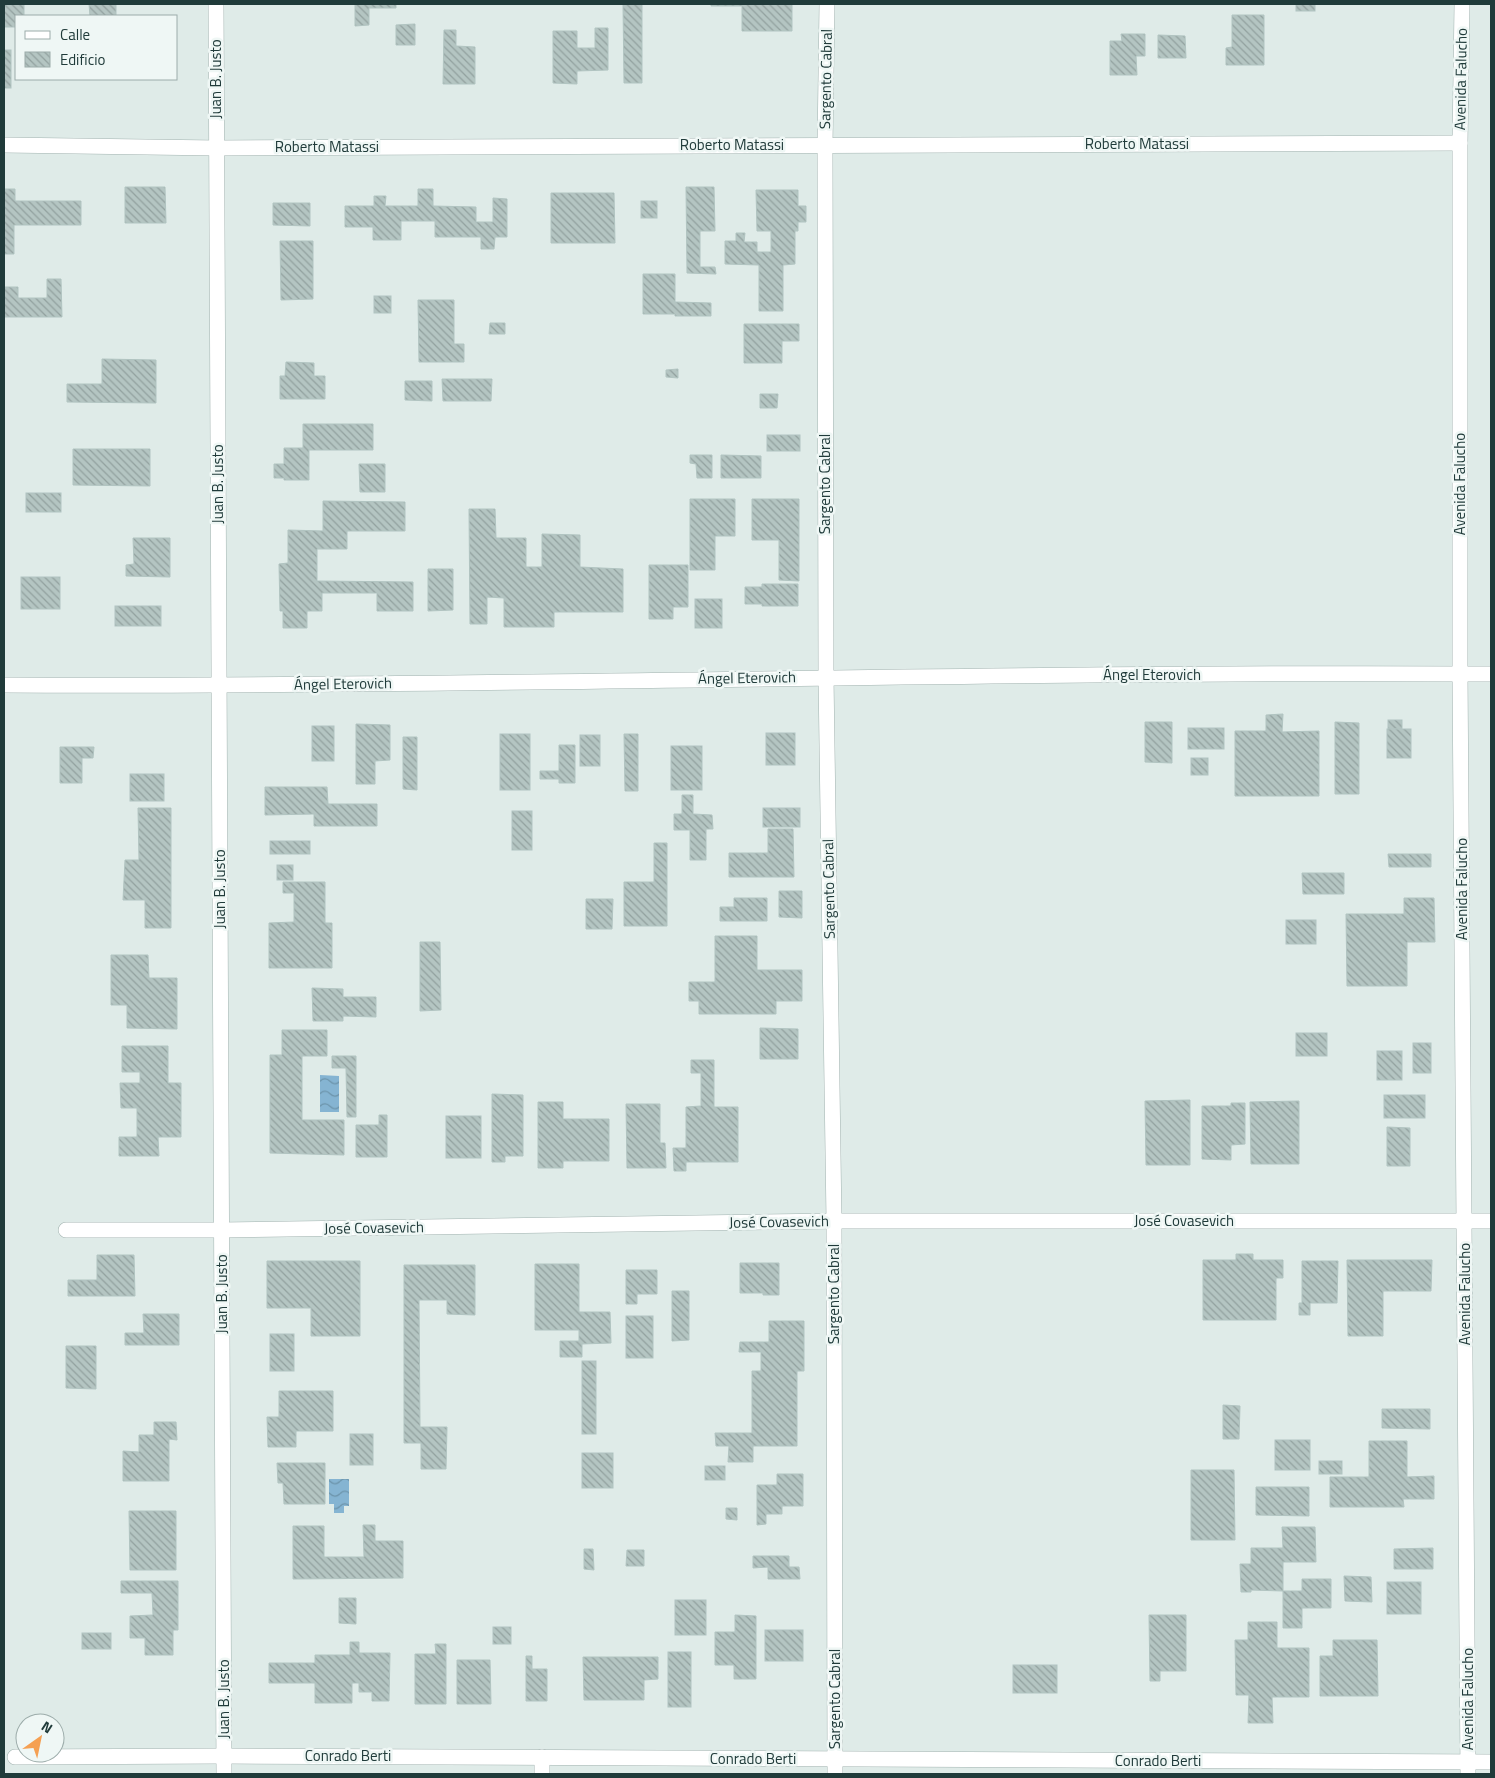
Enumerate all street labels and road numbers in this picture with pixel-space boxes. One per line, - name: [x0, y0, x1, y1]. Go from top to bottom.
- street label: Avenida Falucho: [1448, 28, 1473, 130]
- street label: Sargento Cabral: [813, 29, 838, 129]
- street label: Juan B. Justo: [204, 39, 227, 119]
- street label: Roberto Matassi: [1085, 132, 1189, 155]
- street label: Roberto Matassi: [680, 133, 784, 156]
- street label: Roberto Matassi: [275, 135, 379, 158]
- street label: Avenida Falucho: [1448, 433, 1471, 535]
- street label: Sargento Cabral: [813, 434, 836, 534]
- street label: Juan B. Justo: [206, 444, 229, 524]
- street label: Ángel Eterovich: [1103, 663, 1201, 686]
- street label: Ángel Eterovich: [698, 665, 796, 690]
- street label: Ángel Eterovich: [294, 671, 392, 696]
- street label: Avenida Falucho: [1450, 838, 1473, 940]
- street label: Sargento Cabral: [816, 839, 841, 939]
- street label: Juan B. Justo: [208, 849, 231, 929]
- street label: José Covasevich: [729, 1209, 829, 1234]
- street label: José Covasevich: [1134, 1209, 1234, 1232]
- street label: José Covasevich: [324, 1215, 424, 1240]
- street label: Avenida Falucho: [1453, 1243, 1476, 1345]
- street label: Sargento Cabral: [822, 1244, 845, 1344]
- street label: Juan B. Justo: [210, 1254, 233, 1334]
- street label: Avenida Falucho: [1456, 1648, 1479, 1750]
- street label: Sargento Cabral: [823, 1649, 846, 1749]
- street label: Juan B. Justo: [212, 1659, 235, 1739]
- street label: Conrado Berti: [305, 1744, 391, 1767]
- street label: Conrado Berti: [710, 1747, 796, 1770]
- street label: Conrado Berti: [1115, 1749, 1201, 1772]

